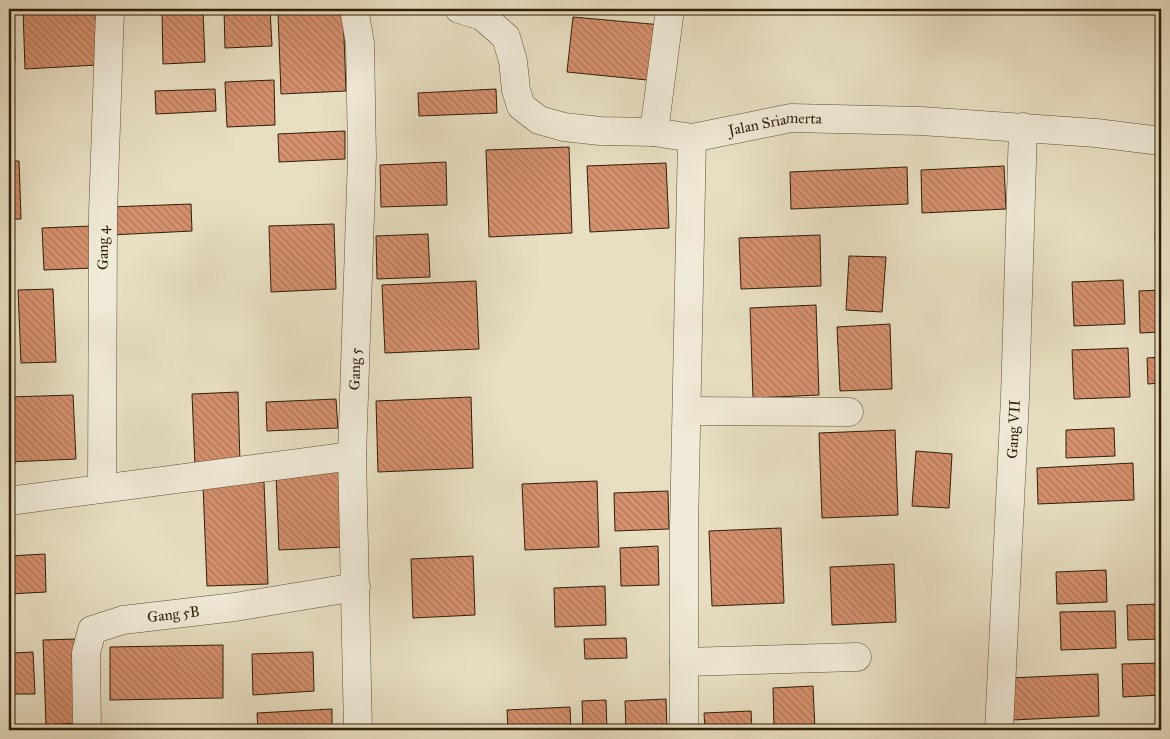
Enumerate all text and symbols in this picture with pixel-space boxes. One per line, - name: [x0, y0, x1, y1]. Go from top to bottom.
- street label: Jalan Sriamerta: [725, 109, 823, 141]
- street label: Gang 4: [94, 225, 112, 270]
- street label: Gang 5: [345, 347, 365, 391]
- street label: Gang VII: [1003, 399, 1024, 459]
- street label: Gang 5B: [146, 602, 200, 626]

